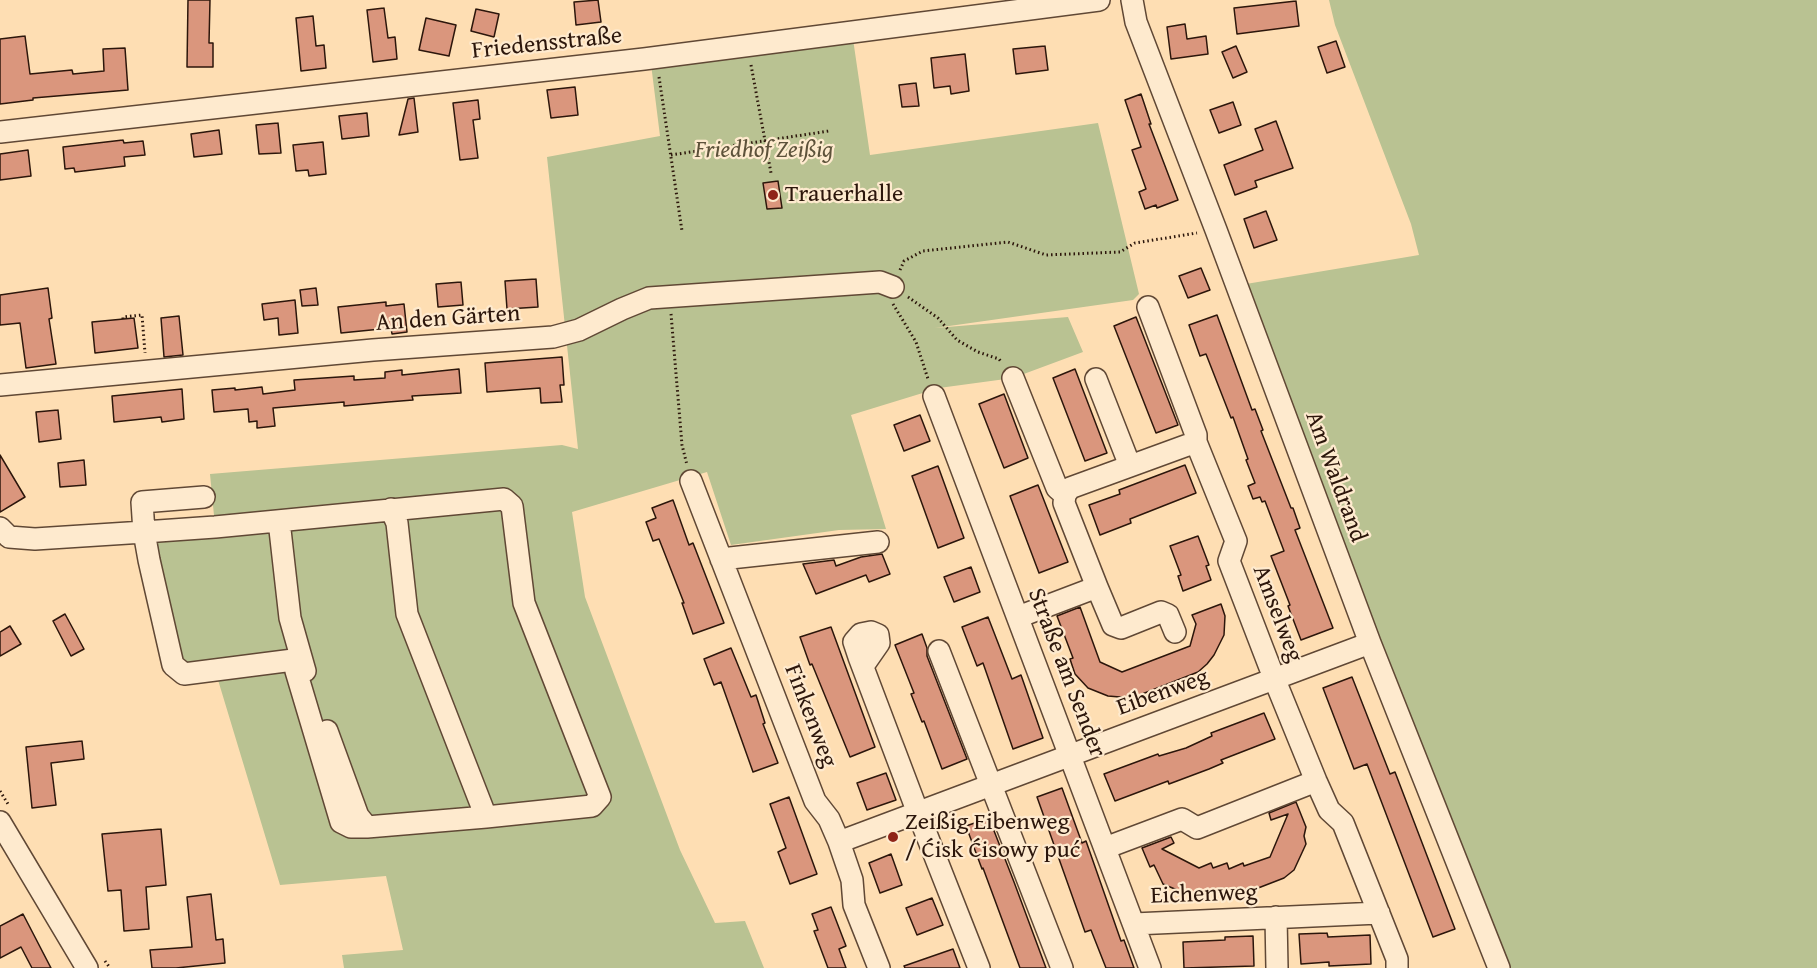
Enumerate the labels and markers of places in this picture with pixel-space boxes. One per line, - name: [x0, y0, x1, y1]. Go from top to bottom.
- place label: Trauerhalle: [785, 181, 903, 209]
- marker: Trauerhalle: [766, 188, 780, 202]
- place label: Zeißig Eibenweg / Ćisk Ćisowy puć: [905, 809, 1080, 865]
- marker: Zeißig Eibenweg / Ćisk Ćisowy puć: [886, 830, 900, 844]

